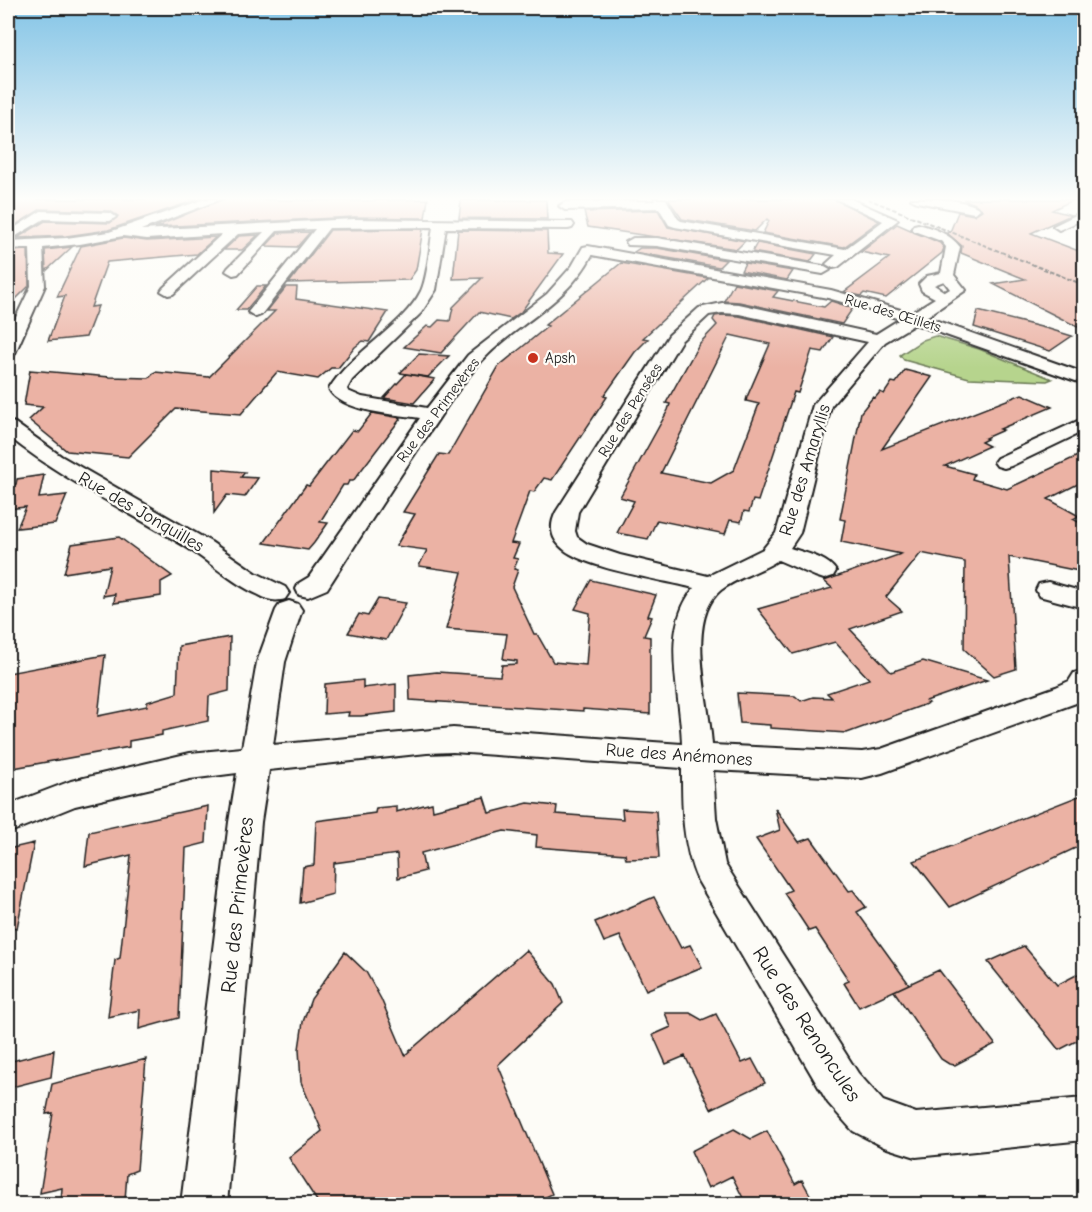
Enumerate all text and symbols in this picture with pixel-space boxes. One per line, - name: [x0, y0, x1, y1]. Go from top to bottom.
- street label: Rue des Œillets: [843, 290, 943, 336]
- place label: Apsh: [545, 349, 576, 367]
- marker: Apsh: [526, 351, 540, 365]
- street label: Rue des Primevères: [393, 354, 483, 466]
- street label: Rue des Pensées: [594, 360, 666, 460]
- street label: Rue des Amaryllis: [775, 402, 835, 538]
- street label: Rue des Jonquilles: [74, 467, 208, 557]
- street label: Rue des Anémones: [605, 739, 753, 771]
- street label: Rue des Primevères: [216, 816, 258, 994]
- street label: Rue des Renoncules: [748, 942, 866, 1106]

